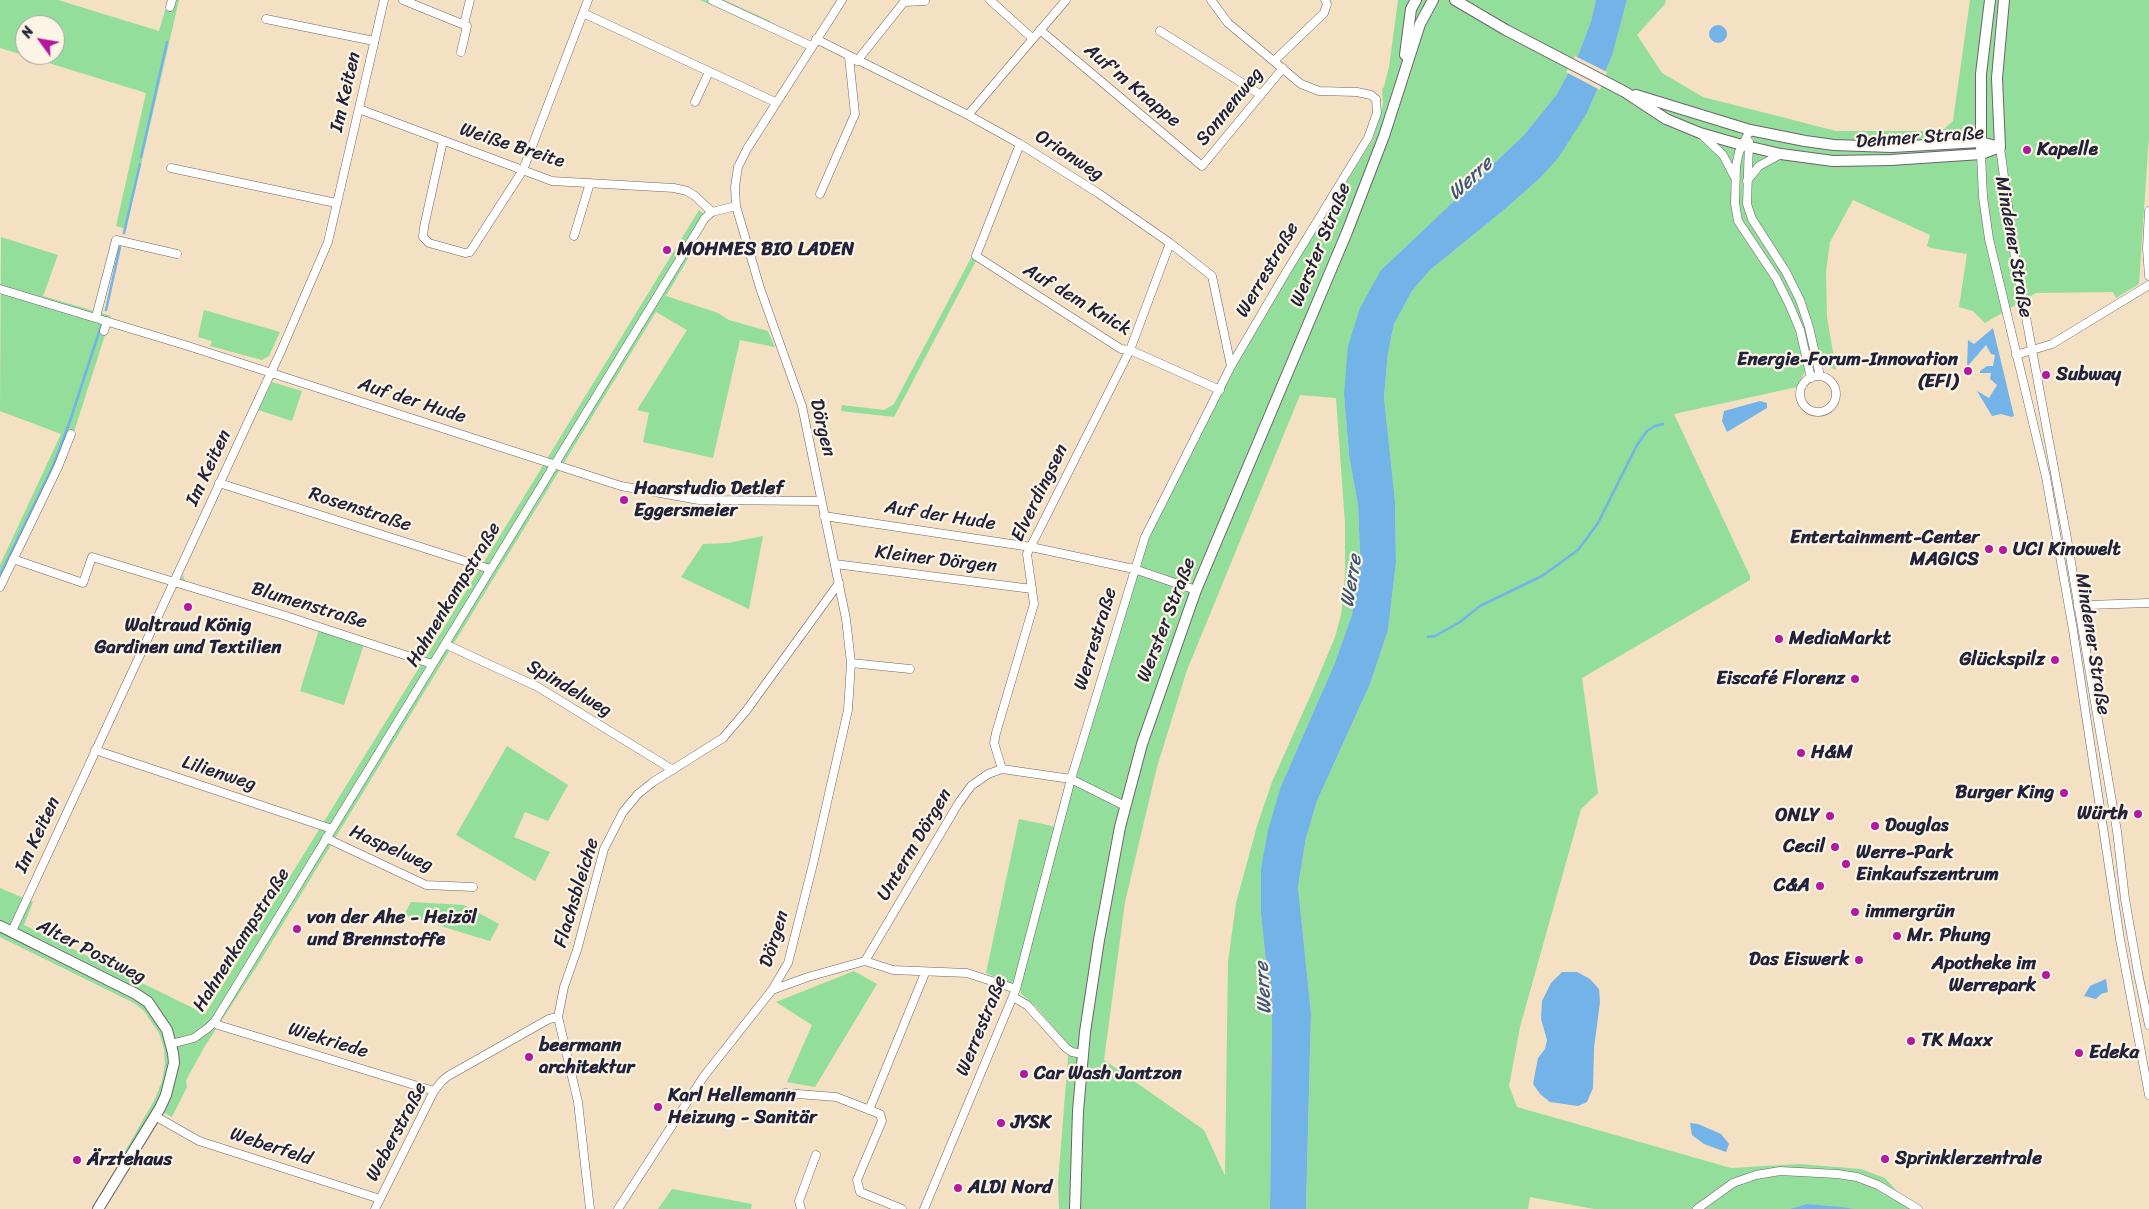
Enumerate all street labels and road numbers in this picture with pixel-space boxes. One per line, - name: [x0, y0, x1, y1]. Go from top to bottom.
- street label: Auf'm Knappe: [1079, 39, 1185, 133]
- street label: Im Keiten: [326, 50, 366, 134]
- street label: Sonnenweg: [1192, 63, 1268, 151]
- street label: Weiße Breite: [457, 118, 567, 174]
- street label: Dehmer Straße: [1855, 122, 1985, 154]
- street label: Orionweg: [1030, 125, 1108, 187]
- street label: Mindener Straße: [1989, 174, 2037, 320]
- street label: Werster Straße: [1286, 180, 1356, 310]
- street label: Werrestraße: [1232, 218, 1304, 322]
- street label: Auf dem Knick: [1019, 259, 1135, 341]
- street label: Auf der Hude: [355, 373, 469, 429]
- street label: Dörgen: [804, 397, 840, 459]
- street label: Im Keiten: [181, 426, 237, 510]
- street label: Elverdingsen: [1007, 441, 1073, 545]
- street label: Rosenstraße: [306, 483, 414, 537]
- street label: Auf der Hude: [883, 496, 997, 536]
- street label: Hahnenkampstraße: [402, 519, 506, 671]
- street label: Kleiner Dörgen: [874, 541, 998, 579]
- street label: Werster Straße: [1133, 555, 1201, 685]
- street label: Mindener Straße: [2070, 571, 2114, 717]
- street label: Blumenstraße: [249, 578, 369, 634]
- street label: Werrestraße: [1070, 585, 1122, 693]
- street label: Spindelweg: [522, 655, 616, 723]
- street label: Lilienweg: [179, 751, 259, 797]
- street label: Unterm Dörgen: [873, 785, 957, 905]
- street label: Im Keiten: [10, 793, 66, 877]
- street label: Haspelweg: [346, 821, 436, 877]
- street label: Flachsbleiche: [550, 836, 604, 950]
- street label: Hahnenkampstraße: [189, 864, 295, 1016]
- street label: Dörgen: [755, 908, 795, 970]
- street label: Alter Postweg: [33, 915, 149, 989]
- street label: Werrestraße: [952, 973, 1012, 1079]
- street label: Wiekriede: [285, 1018, 371, 1064]
- street label: Weberstraße: [361, 1079, 433, 1185]
- street label: Weberfeld: [227, 1123, 315, 1171]

